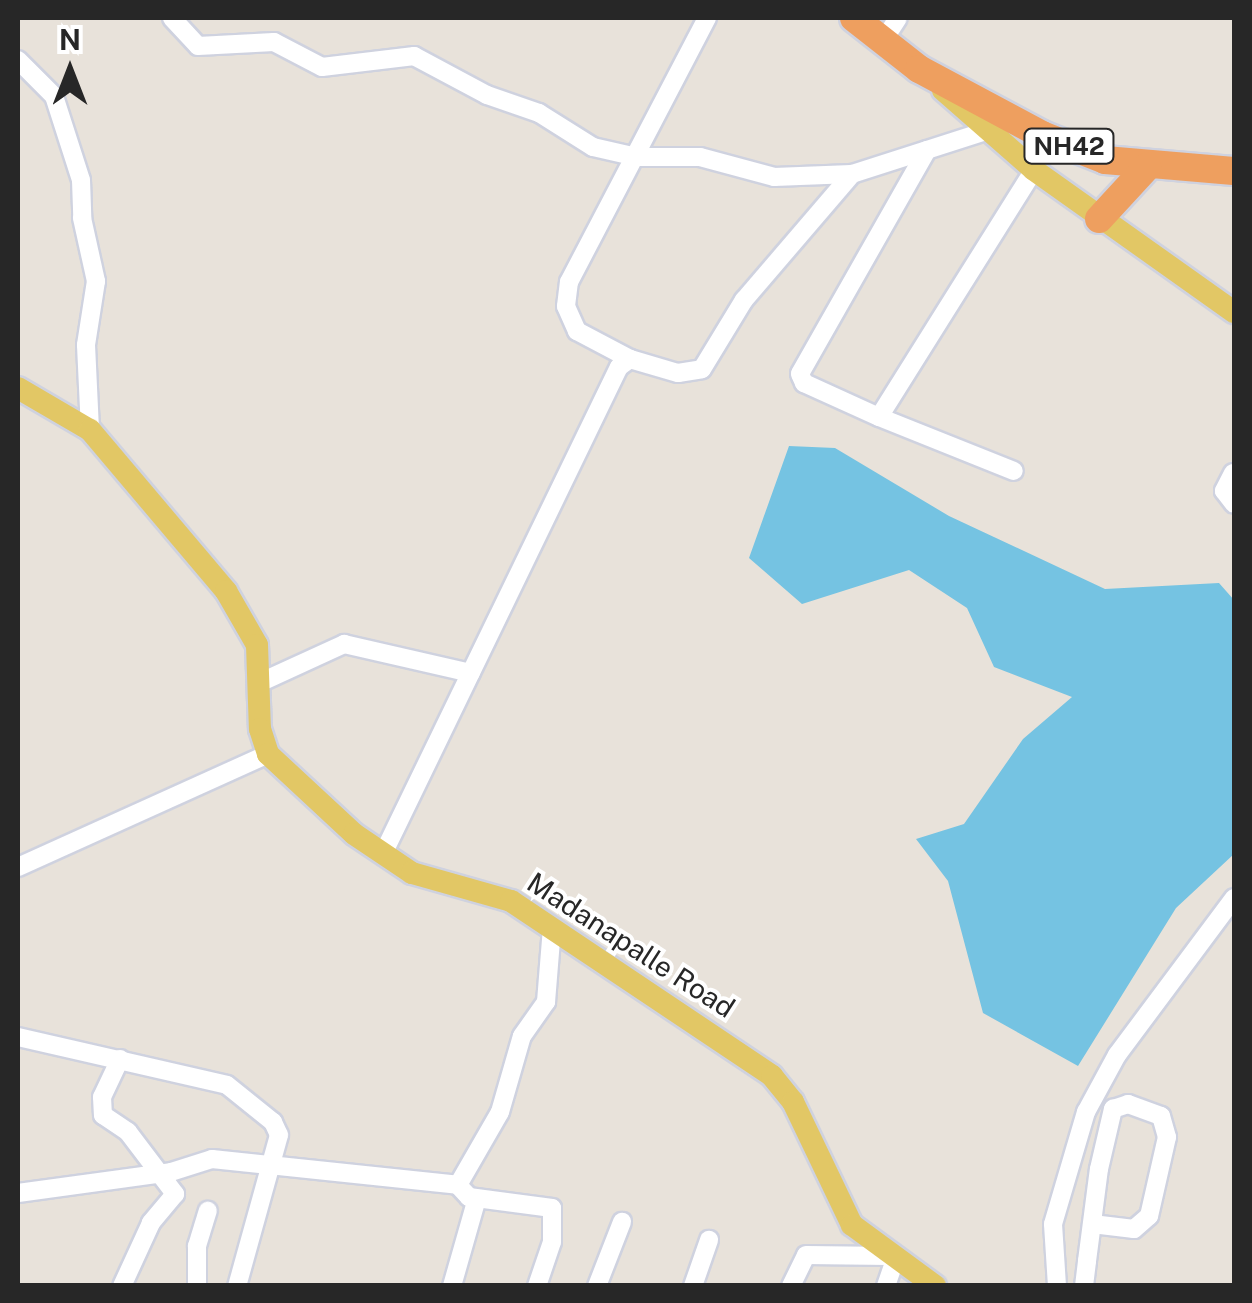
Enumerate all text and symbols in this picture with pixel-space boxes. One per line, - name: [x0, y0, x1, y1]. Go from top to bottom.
- north arrow: [20, 20, 120, 120]
- text: N: [59, 23, 81, 56]
- road number: NH42: [1022, 126, 1116, 166]
- street label: Madanapalle Road: [521, 865, 741, 1025]

